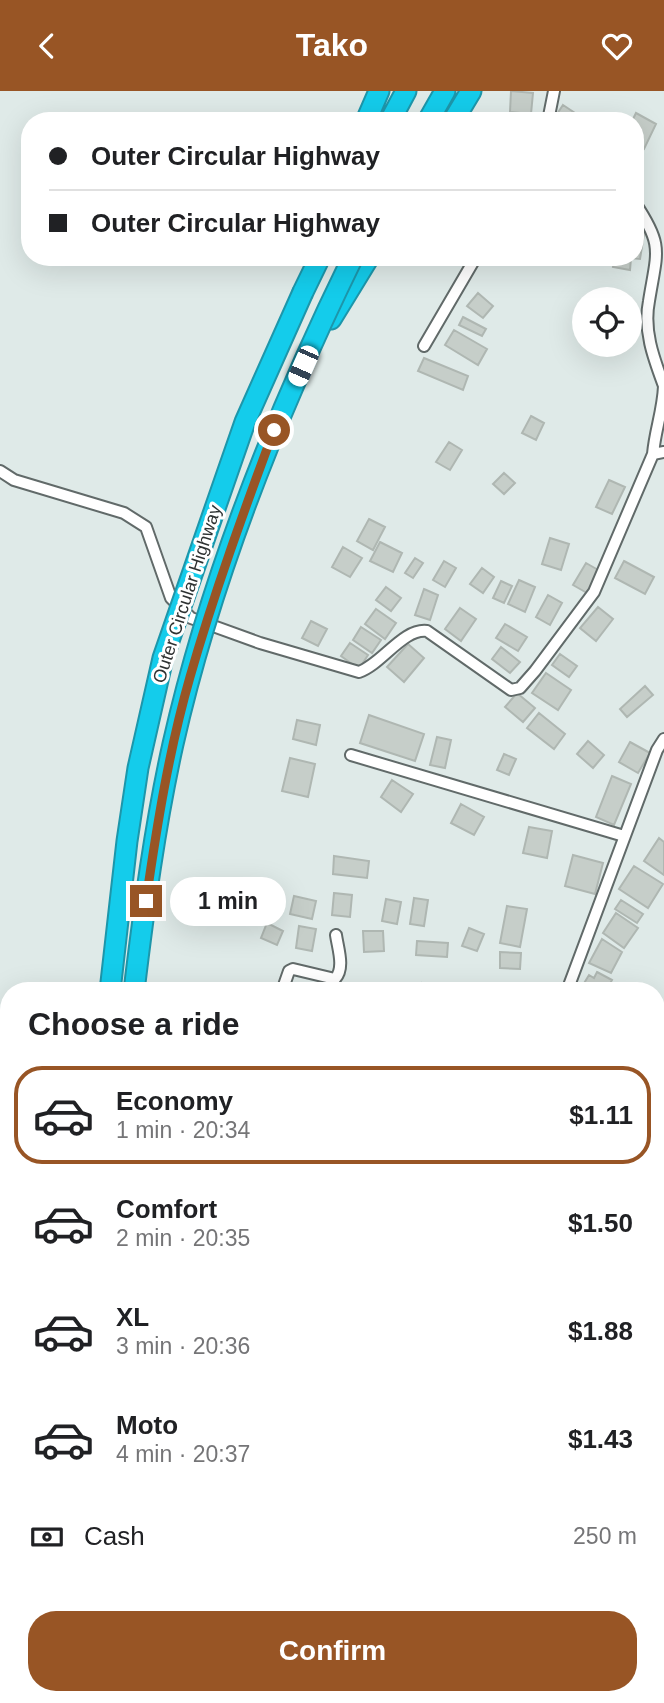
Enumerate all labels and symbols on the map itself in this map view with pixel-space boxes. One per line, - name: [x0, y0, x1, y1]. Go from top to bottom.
- car: [285, 343, 322, 389]
- route start: [258, 414, 290, 446]
- street label: Outer Circular Highway: [149, 502, 225, 686]
- callout: 1 min: [170, 877, 286, 925]
- route end: [130, 885, 162, 917]

